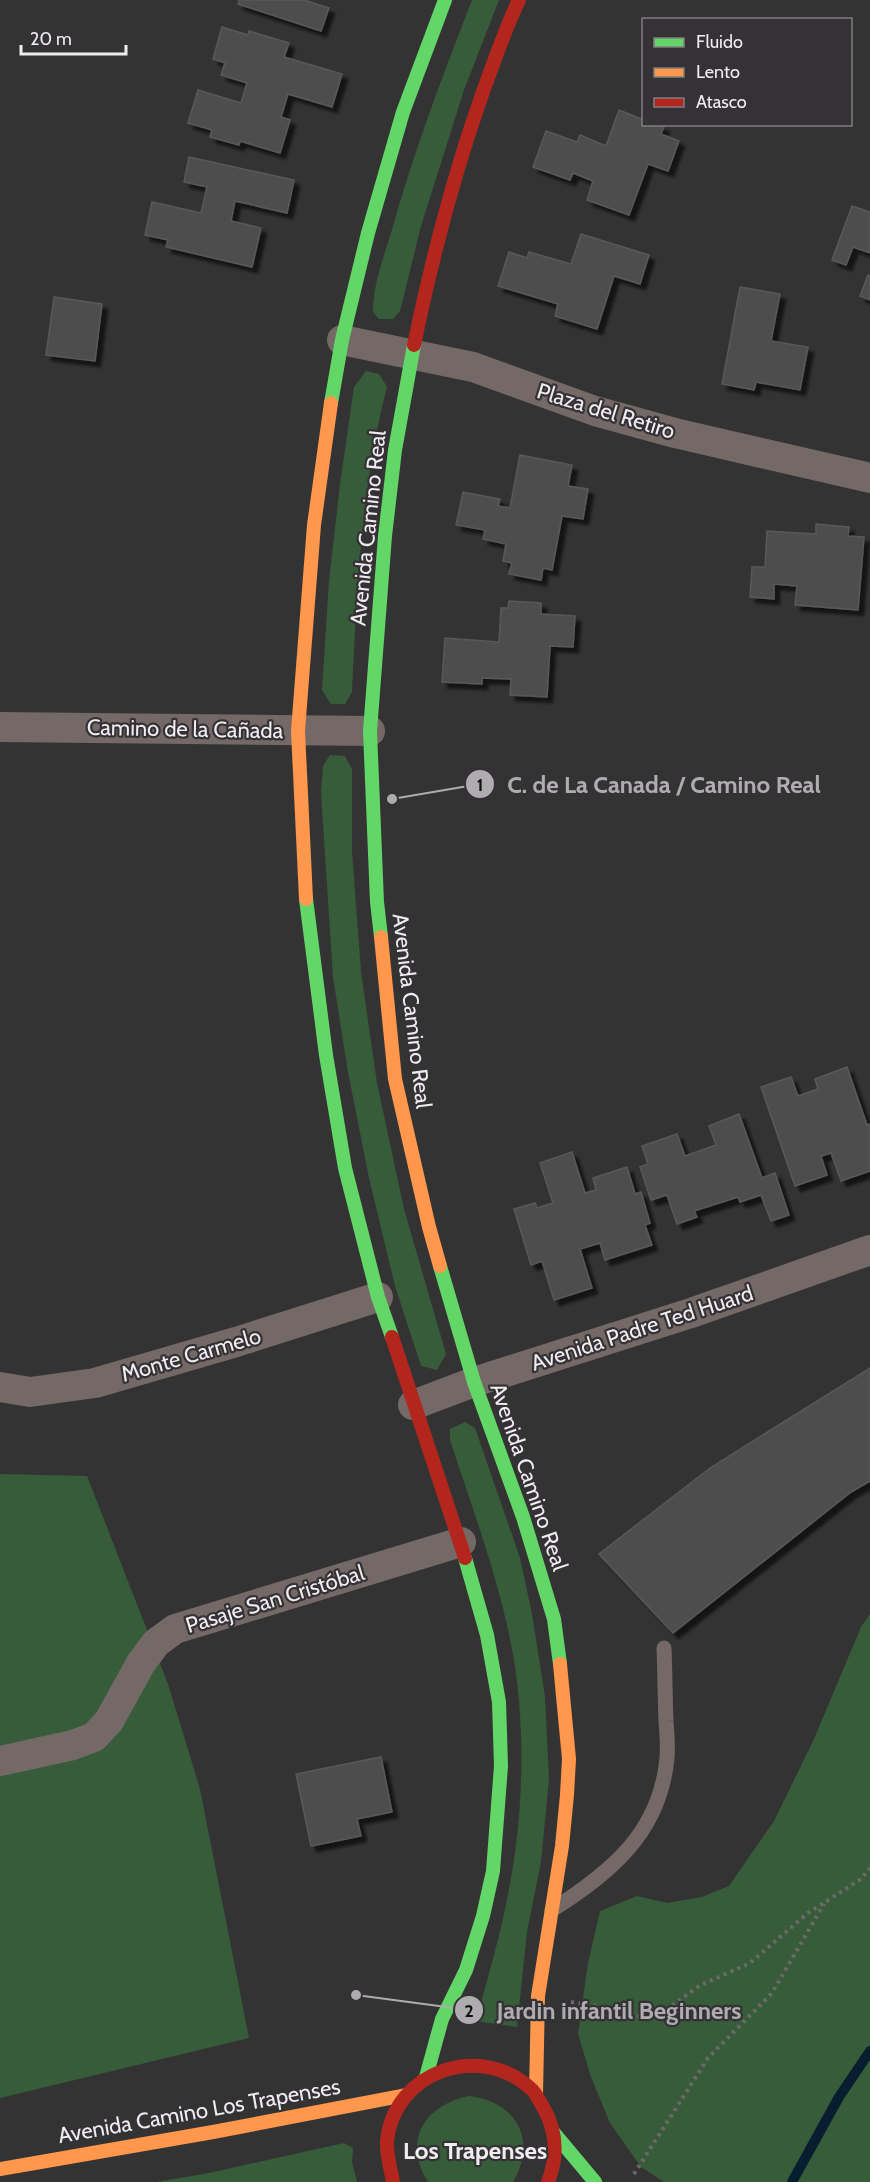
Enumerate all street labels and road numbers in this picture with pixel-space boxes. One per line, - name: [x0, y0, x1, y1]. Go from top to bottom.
- street label: Plaza del Retiro: [534, 377, 678, 445]
- street label: Avenida Camino Real: [344, 428, 392, 627]
- street label: Camino de la Cañada: [87, 714, 284, 744]
- street label: Avenida Camino Real: [387, 912, 437, 1111]
- street label: Avenida Padre Ted Huard: [528, 1279, 756, 1377]
- street label: Monte Carmelo: [118, 1322, 264, 1388]
- street label: Avenida Camino Real: [484, 1380, 574, 1575]
- street label: Pasaje San Cristóbal: [182, 1559, 368, 1639]
- street label: Avenida Camino Los Trapenses: [56, 2073, 342, 2149]

